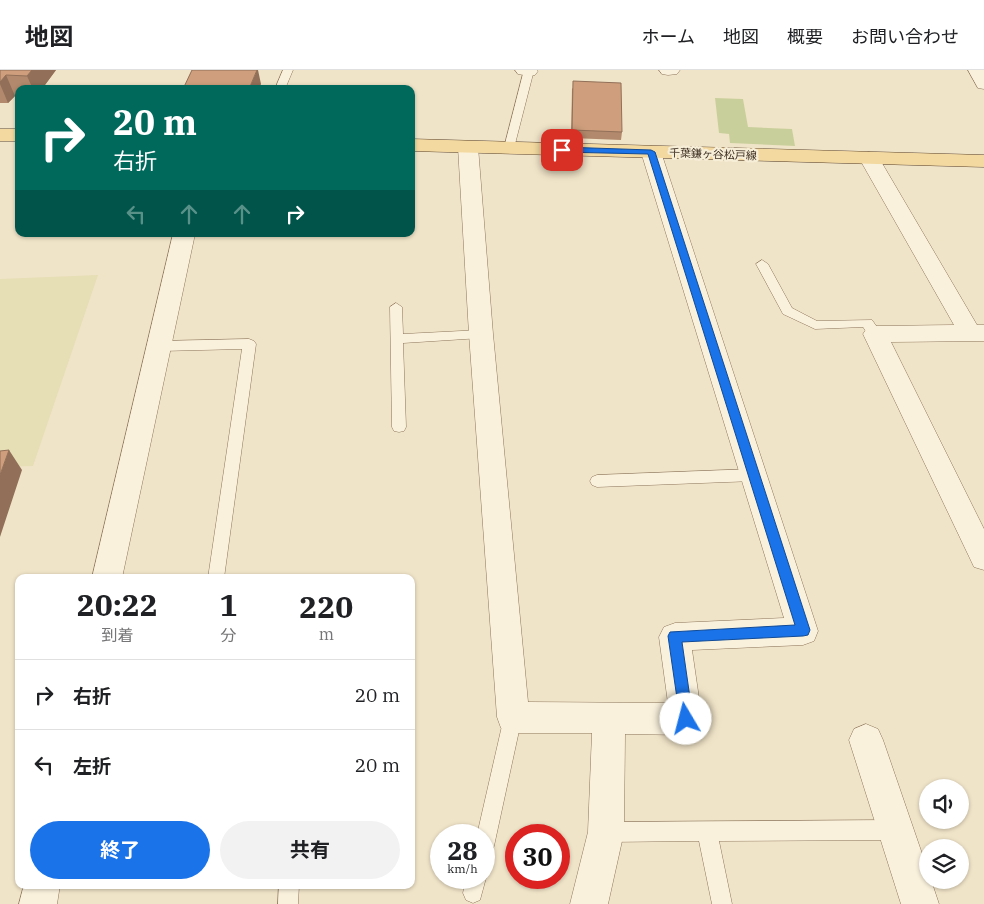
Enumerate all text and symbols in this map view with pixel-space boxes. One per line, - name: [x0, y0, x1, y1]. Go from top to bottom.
- text: 地図: [25, 20, 73, 52]
- text: ホーム: [642, 25, 695, 48]
- text: 地図: [723, 25, 759, 48]
- text: 概要: [787, 25, 823, 48]
- text: お問い合わせ: [851, 25, 959, 48]
- text: 20 m: [113, 99, 197, 145]
- icon: right: [30, 105, 95, 170]
- pin: [541, 129, 583, 171]
- icon: arrive: [548, 136, 576, 164]
- street label: 千葉鎌ヶ谷松戸線: [669, 145, 757, 163]
- text: 右折: [113, 146, 157, 175]
- icon: left: [122, 200, 150, 228]
- icon: ahead: [175, 200, 203, 228]
- icon: ahead: [228, 200, 256, 228]
- icon: right: [281, 200, 309, 228]
- text: 20:22: [77, 585, 158, 624]
- text: 1: [220, 585, 238, 624]
- text: 220: [299, 587, 353, 626]
- text: m: [319, 624, 334, 644]
- text: 到着: [101, 625, 133, 645]
- text: 分: [221, 625, 237, 645]
- icon: right: [30, 681, 58, 709]
- text: 20 m: [355, 683, 400, 707]
- text: 右折: [73, 684, 111, 708]
- position arrow: [659, 692, 711, 744]
- icon: left: [30, 751, 58, 779]
- text: 20 m: [355, 753, 400, 777]
- text: 左折: [73, 754, 111, 778]
- map controls: [919, 779, 969, 889]
- button: sound: [919, 779, 969, 829]
- button: 終了: [30, 821, 210, 879]
- button: 共有: [220, 821, 400, 879]
- speed limit sign: 30: [505, 824, 570, 889]
- text: 28: [447, 834, 478, 867]
- button: layers: [919, 839, 969, 889]
- text: km/h: [447, 861, 478, 876]

